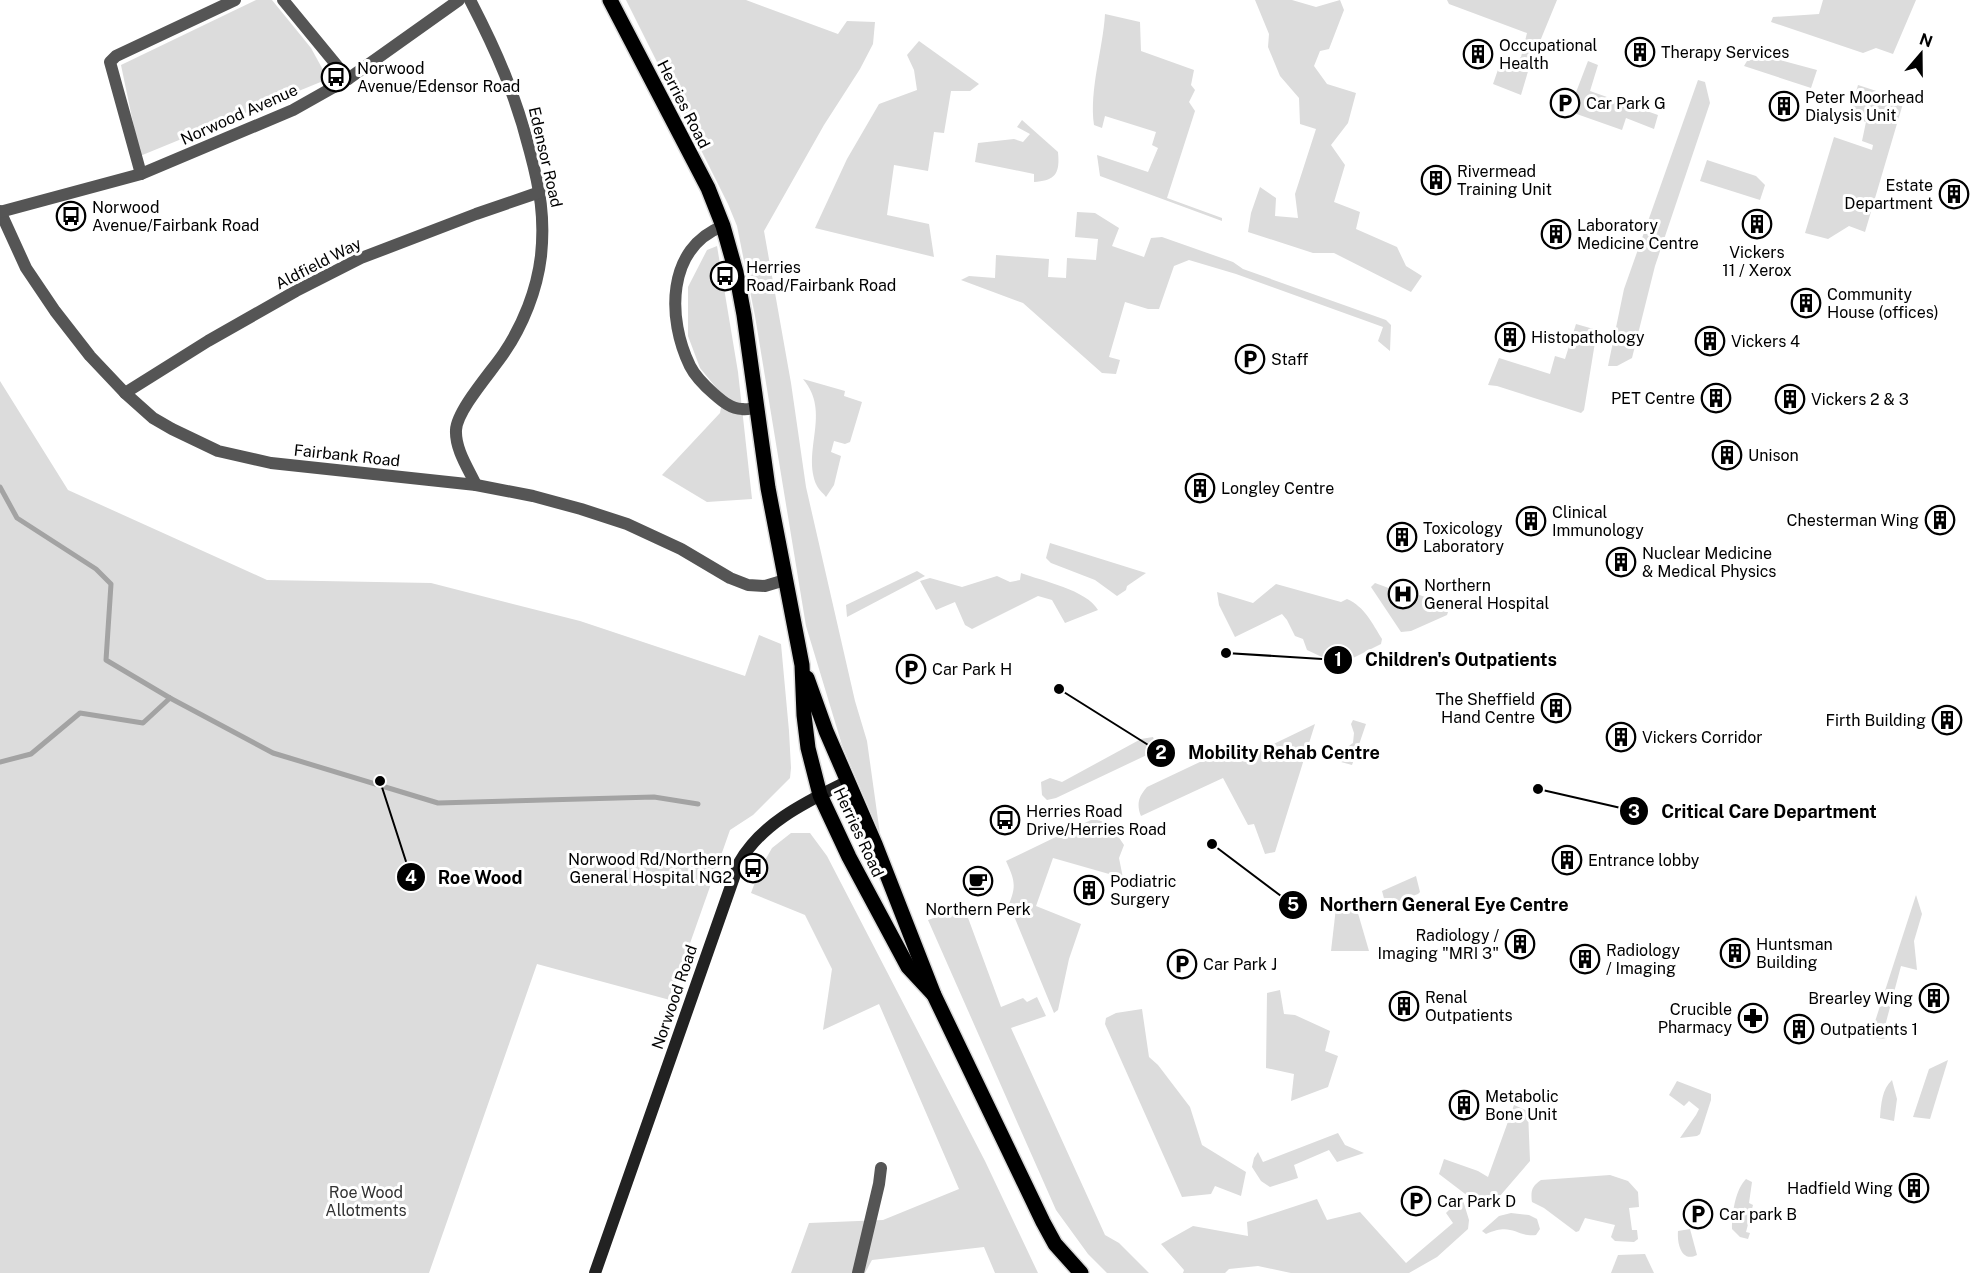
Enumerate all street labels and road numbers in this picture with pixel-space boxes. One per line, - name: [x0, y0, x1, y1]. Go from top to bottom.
- street label: Herries Road: [653, 57, 714, 152]
- street label: Norwood Avenue: [178, 80, 301, 149]
- street label: Edensor Road: [525, 105, 566, 209]
- street label: Aldfield Way: [272, 233, 365, 293]
- street label: Fairbank Road: [293, 440, 401, 471]
- street label: Herries Road: [830, 784, 888, 880]
- street label: Norwood Road: [648, 942, 701, 1052]

